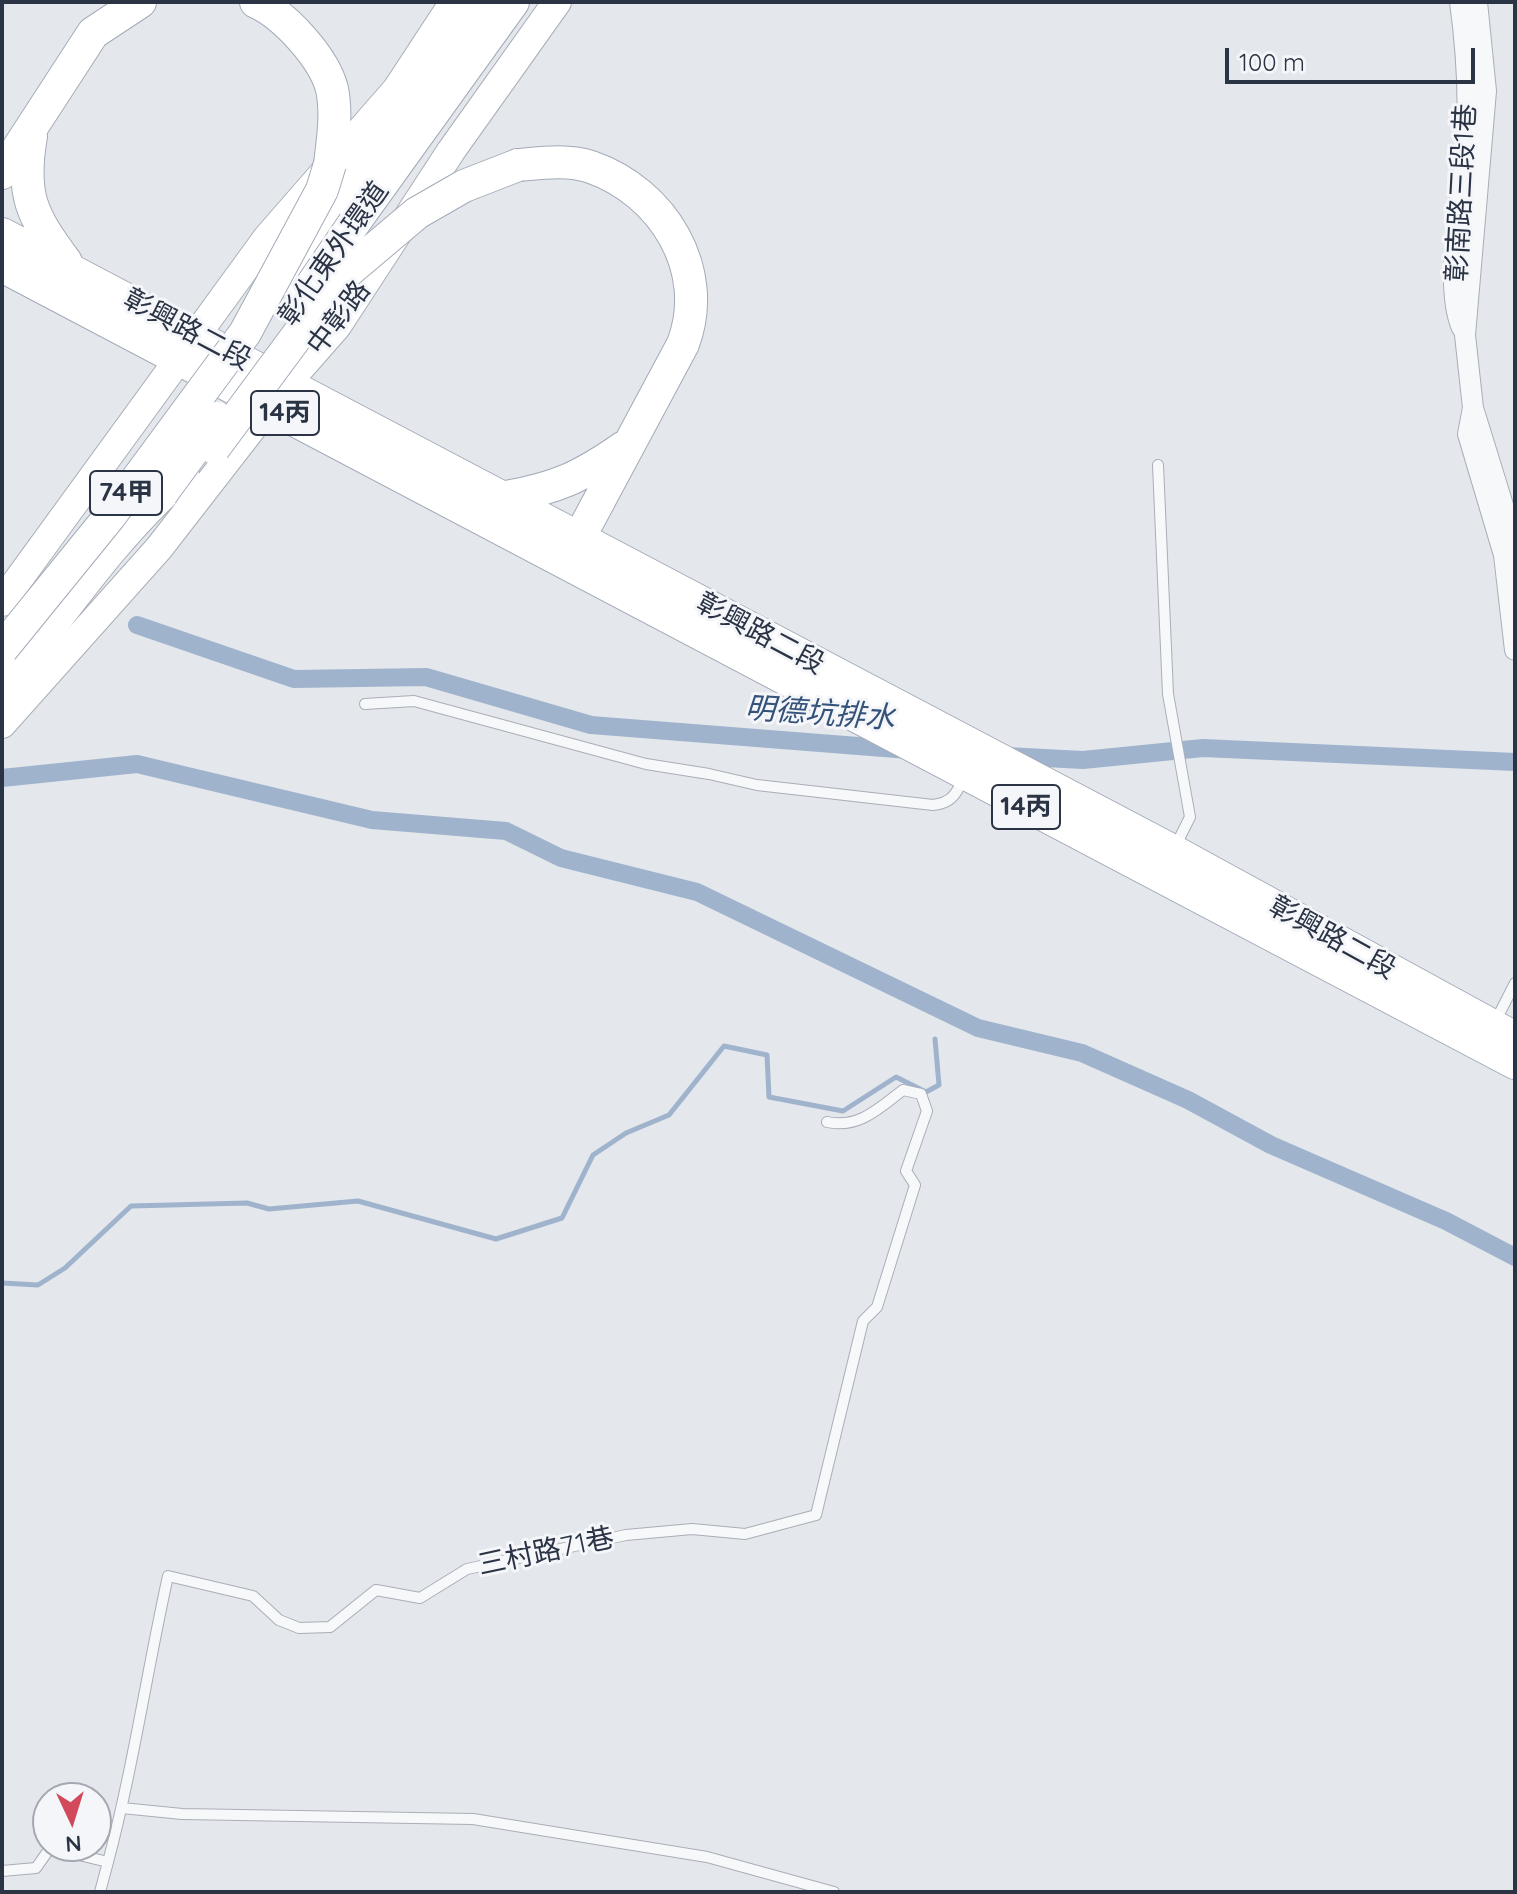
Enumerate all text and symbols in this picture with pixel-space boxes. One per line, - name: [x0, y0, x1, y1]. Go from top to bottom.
- scale bar: [1229, 32, 1479, 82]
- text: 100 m: [1239, 47, 1305, 77]
- street label: 彰南路三段1巷: [1441, 103, 1483, 283]
- street label: 彰化東外環道: [272, 176, 396, 332]
- street label: 中彰路: [300, 274, 378, 362]
- street label: 彰興路二段: [117, 282, 257, 378]
- road number: 14丙: [251, 391, 319, 435]
- road number: 74甲: [90, 471, 162, 515]
- street label: 彰興路二段: [690, 586, 830, 682]
- water label: 明德坑排水: [744, 691, 896, 737]
- road number: 14丙: [992, 785, 1060, 829]
- street label: 彰興路二段: [1263, 889, 1401, 987]
- street label: 三村路71巷: [475, 1521, 617, 1583]
- north arrow: [32, 1782, 112, 1862]
- text: N: [64, 1829, 83, 1858]

